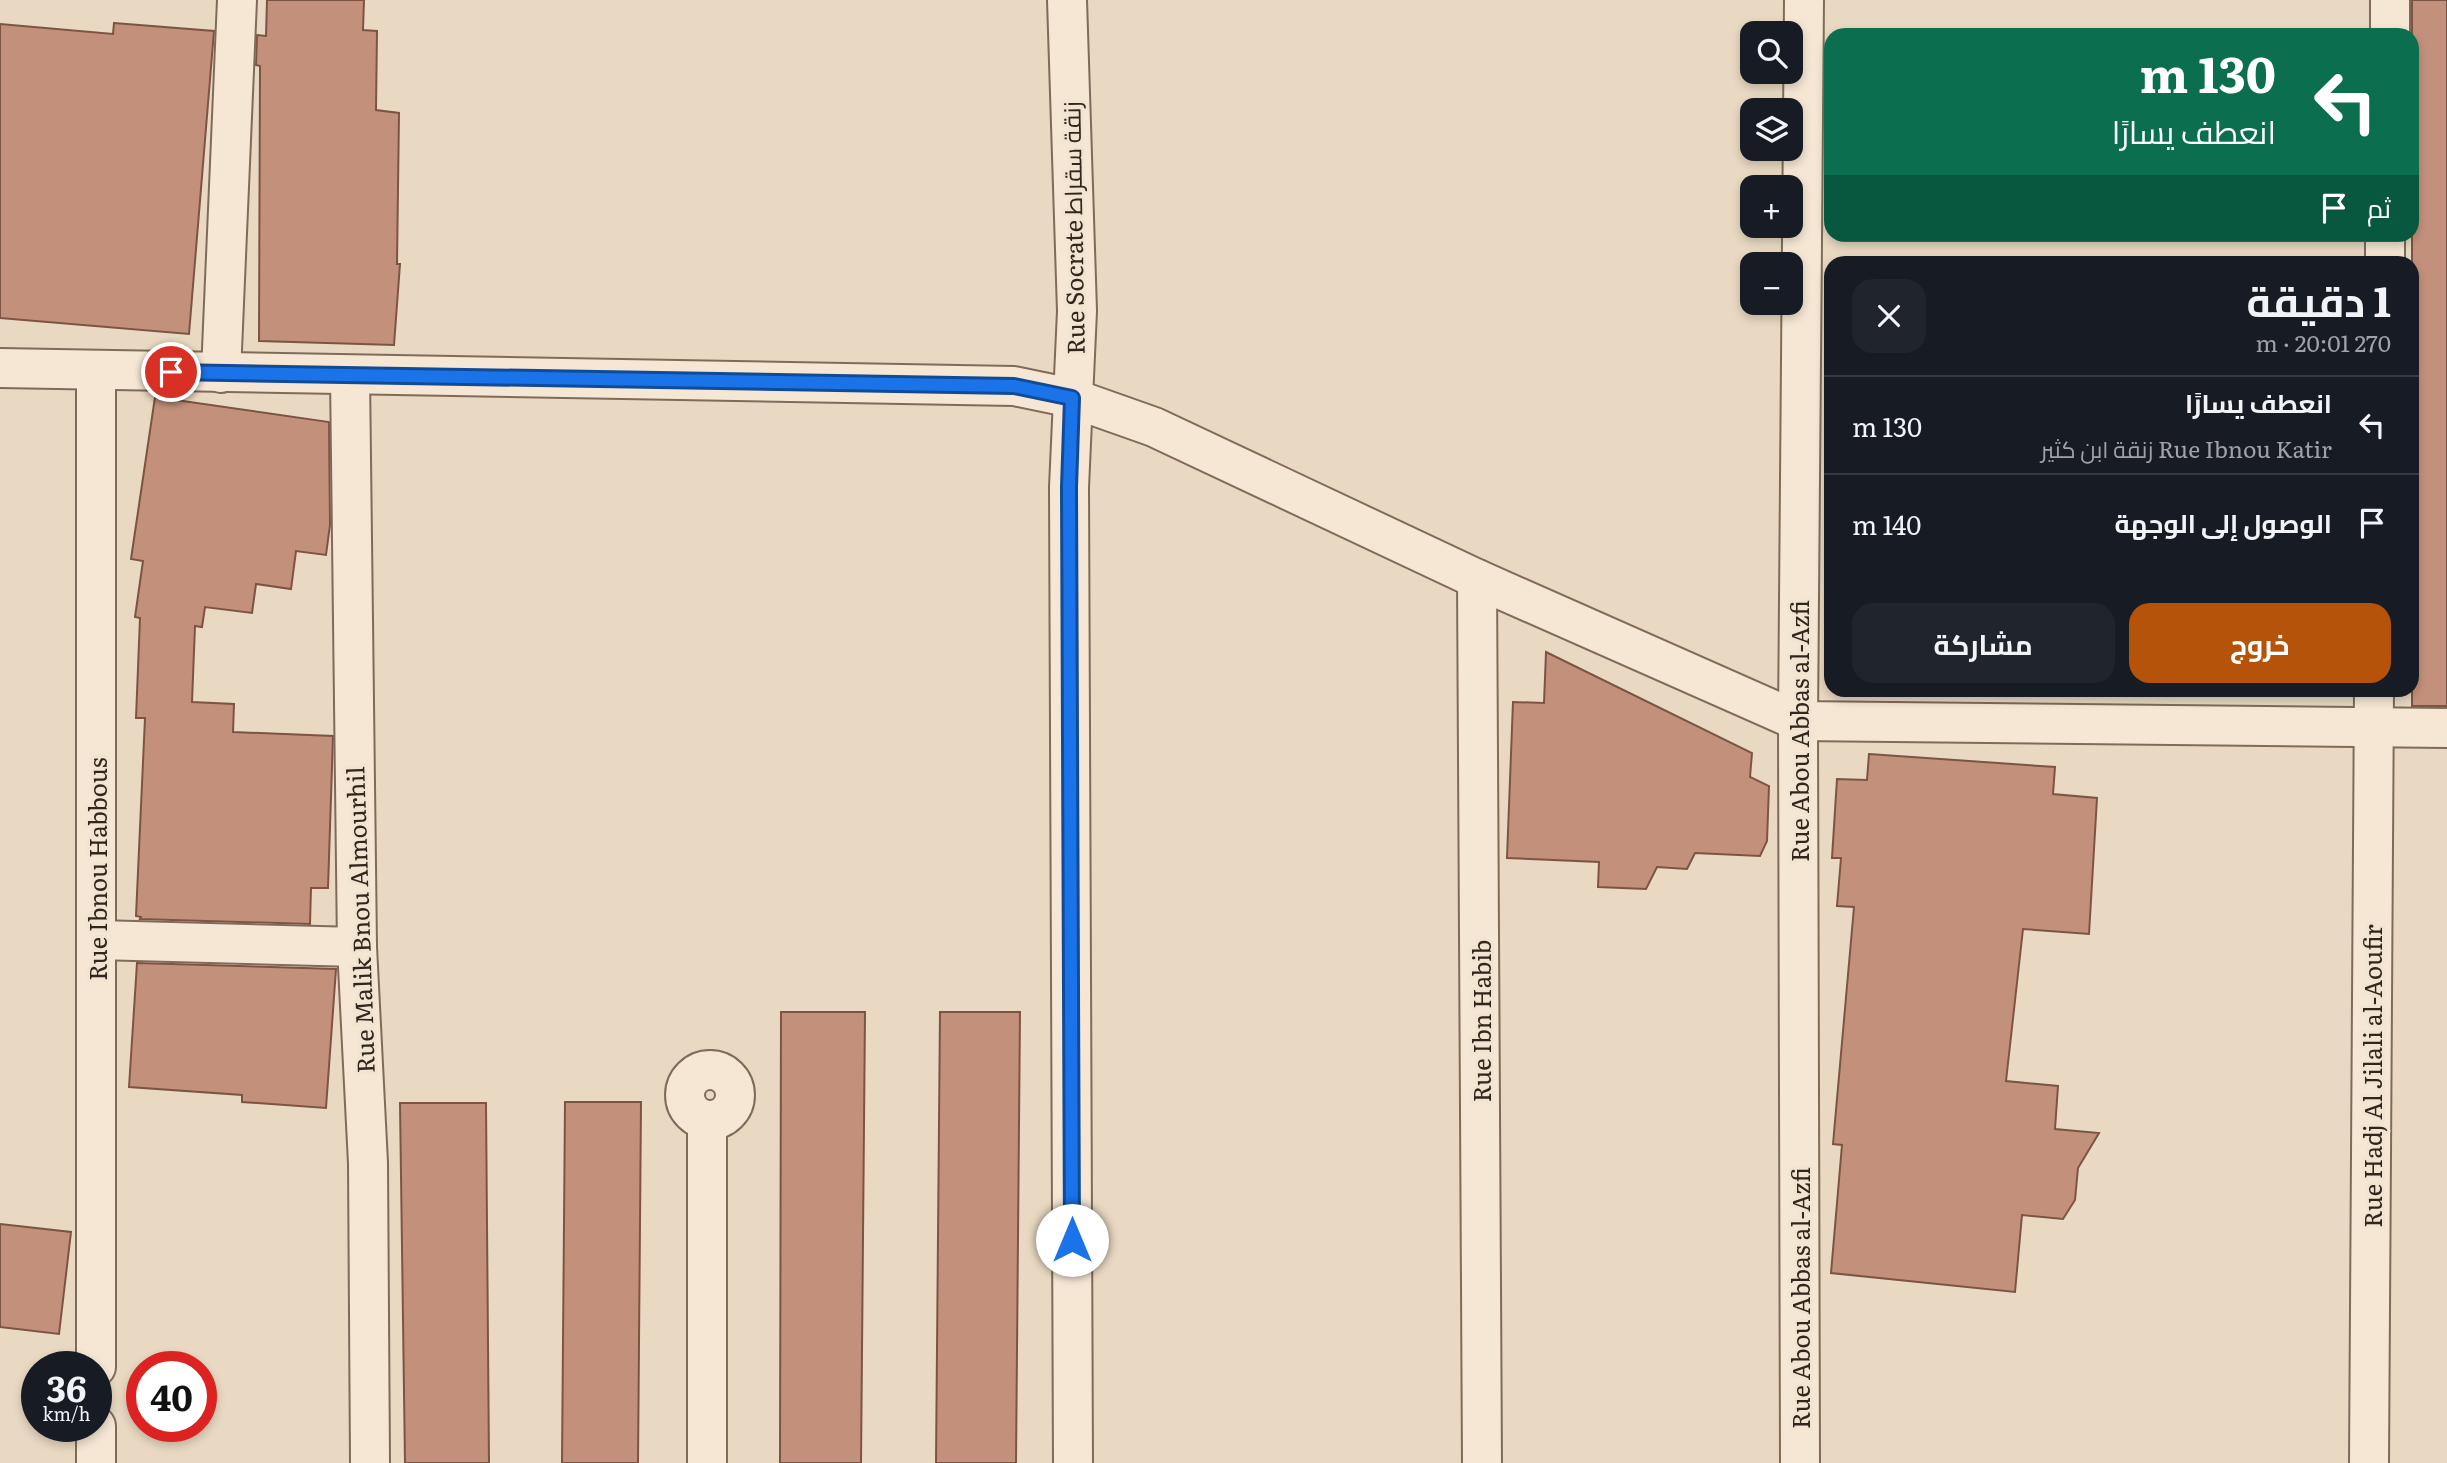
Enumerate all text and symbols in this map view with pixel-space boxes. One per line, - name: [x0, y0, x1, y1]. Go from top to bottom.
- map controls: [1740, 21, 1803, 315]
- button: search: [1740, 21, 1803, 84]
- text: 130 m: [2140, 35, 2276, 108]
- icon: left: [2300, 56, 2391, 147]
- button: layers: [1740, 98, 1803, 161]
- street label: Rue Socrate زنقة سقراط: [1052, 101, 1092, 355]
- text: انعطف يسارًا: [2112, 106, 2276, 154]
- button: +: [1740, 175, 1803, 238]
- text: ثم: [2367, 187, 2391, 226]
- icon: arrive: [2315, 189, 2353, 227]
- button: −: [1740, 252, 1803, 315]
- text: 1 دقيقة: [2246, 268, 2391, 330]
- button: close: [1852, 279, 1926, 353]
- text: 270 m · 20:01: [2256, 325, 2391, 359]
- pin: [141, 342, 201, 402]
- icon: arrive: [152, 353, 190, 391]
- text: انعطف يسارًا: [2185, 382, 2332, 421]
- text: 130 m: [1852, 406, 1922, 445]
- icon: left: [2353, 406, 2391, 444]
- text: Rue Ibnou Katir زنقة ابن كثير: [2041, 431, 2332, 465]
- text: الوصول إلى الوجهة: [2114, 502, 2332, 541]
- text: 140 m: [1852, 504, 1921, 543]
- icon: arrive: [2353, 504, 2391, 542]
- street label: Rue Abou Abbas al-Azfi: [1781, 600, 1816, 862]
- button: مشاركة: [1852, 603, 2115, 683]
- button: خروج: [2129, 603, 2391, 683]
- street label: Rue Ibnou Habbous: [79, 757, 114, 981]
- street label: Rue Malik Bnou Almourhil: [336, 766, 382, 1074]
- street label: Rue Hadj Al Jilali al-Aoufir: [2354, 924, 2389, 1228]
- street label: Rue Ibn Habib: [1463, 940, 1498, 1102]
- street label: Rue Abou Abbas al-Azfi: [1782, 1167, 1817, 1429]
- position arrow: [1035, 1203, 1109, 1277]
- speed limit sign: 40: [126, 1351, 217, 1442]
- text: 36: [47, 1361, 86, 1413]
- text: km/h: [43, 1400, 90, 1427]

